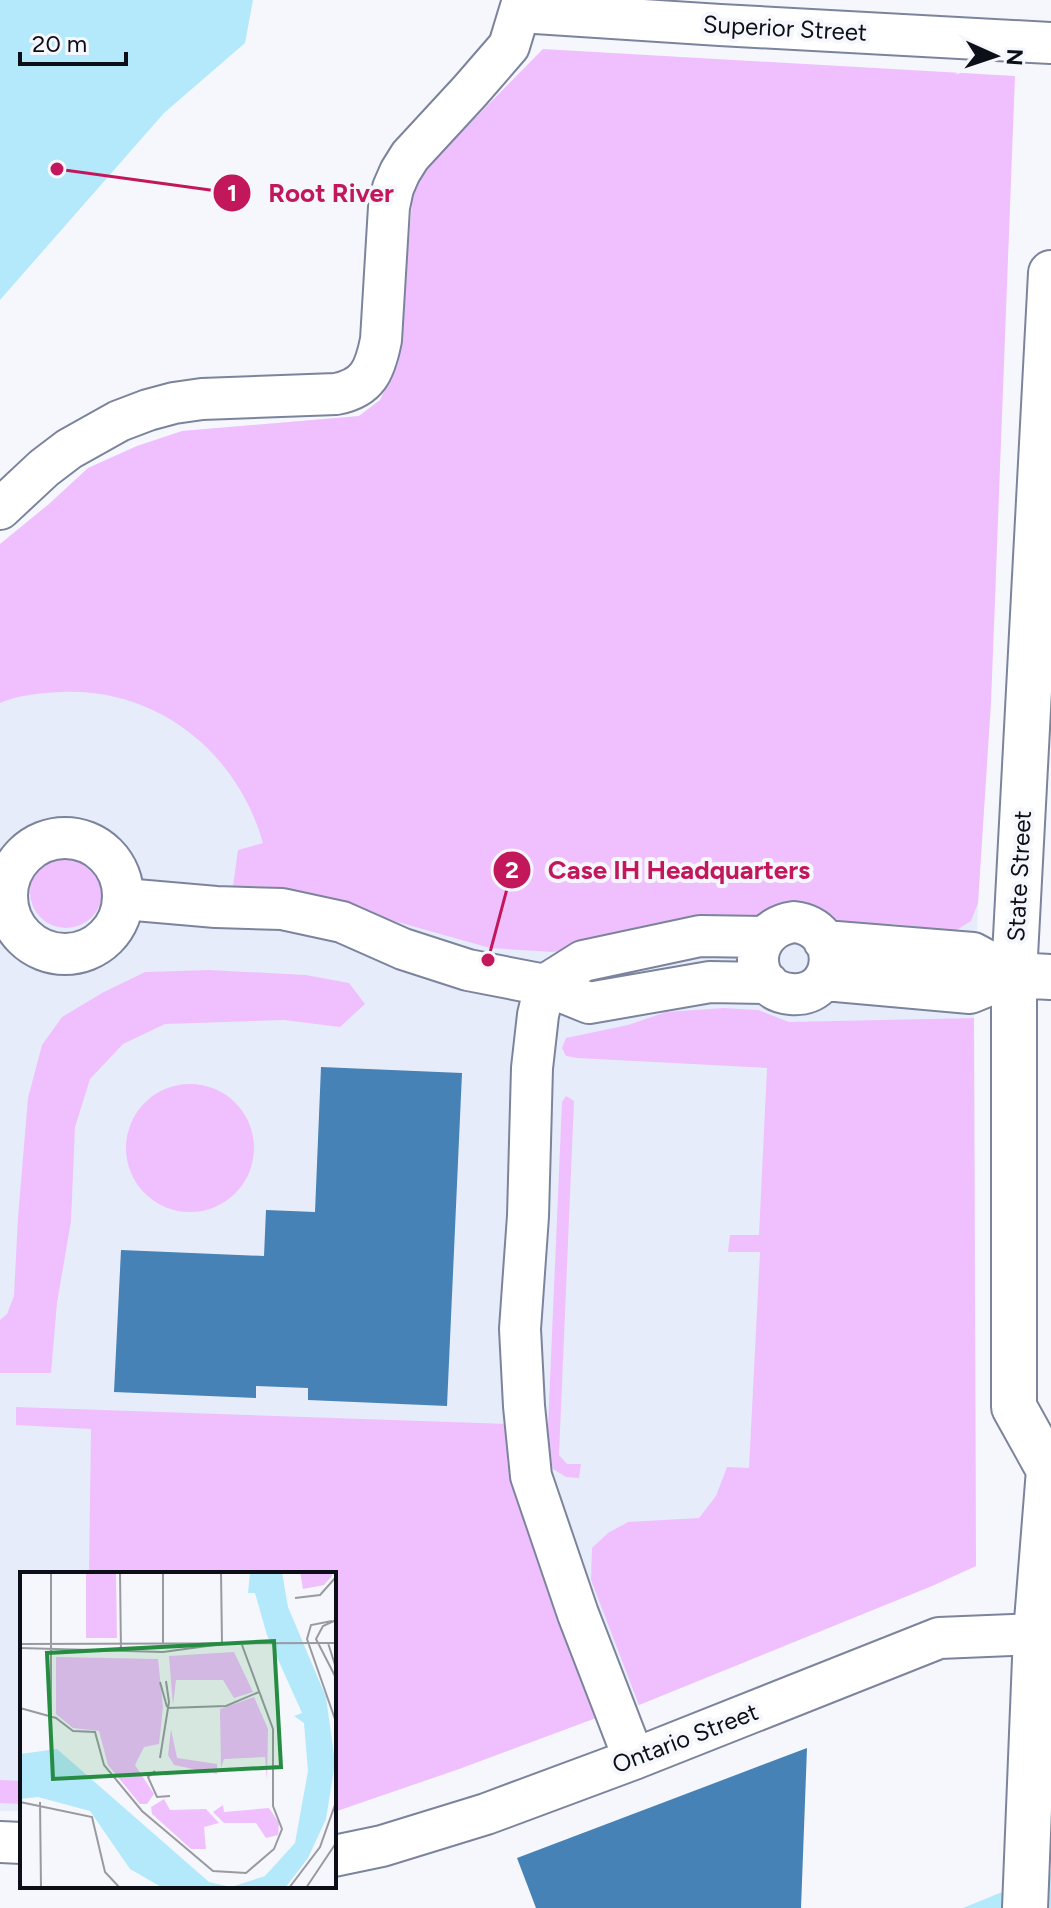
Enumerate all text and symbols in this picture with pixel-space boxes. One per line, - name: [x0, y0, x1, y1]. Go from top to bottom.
- street label: Superior Street: [702, 9, 868, 47]
- scale bar: [20, 16, 126, 66]
- north arrow: [955, 16, 1035, 96]
- text: 20 m: [32, 29, 87, 58]
- text: N: [1001, 48, 1028, 66]
- callout: Root River: [212, 168, 410, 218]
- text: Root River: [268, 177, 394, 209]
- text: 1: [227, 178, 237, 207]
- street label: State Street: [1001, 810, 1037, 942]
- callout: Case IH Headquarters: [492, 845, 826, 895]
- text: Case IH Headquarters: [548, 854, 810, 886]
- text: 2: [505, 855, 519, 884]
- inset map: [20, 1572, 336, 1888]
- street label: Ontario Street: [608, 1697, 762, 1779]

